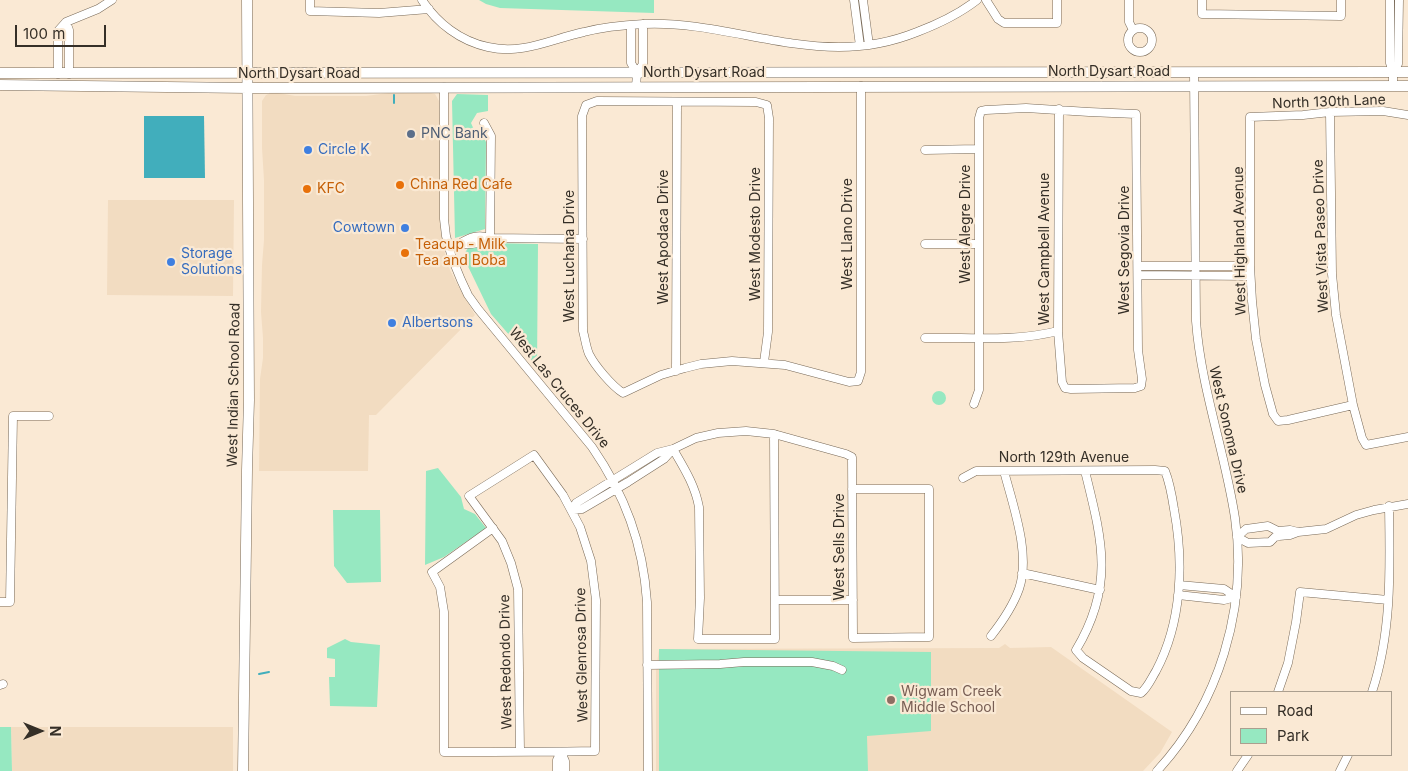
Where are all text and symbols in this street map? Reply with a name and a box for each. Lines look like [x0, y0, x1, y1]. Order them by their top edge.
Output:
scale bar [18, 15, 109, 47]
text: 100 m [23, 24, 65, 43]
street label: North Dysart Road [1048, 64, 1170, 80]
street label: North Dysart Road [643, 65, 765, 81]
street label: North Dysart Road [238, 66, 360, 82]
street label: North 130th Lane [1272, 92, 1386, 112]
place label: PNC Bank [421, 126, 488, 142]
marker: PNC Bank [405, 128, 417, 140]
place label: Circle K [318, 142, 370, 158]
marker: Circle K [302, 144, 314, 156]
street label: West Vista Paseo Drive [1310, 159, 1332, 313]
street label: West Alegre Drive [958, 165, 974, 283]
street label: West Highland Avenue [1230, 166, 1250, 316]
street label: West Modesto Drive [748, 167, 764, 301]
street label: West Apodaca Drive [656, 170, 672, 304]
street label: West Campbell Avenue [1037, 173, 1053, 325]
place label: China Red Cafe [410, 177, 512, 193]
street label: West Llano Drive [840, 178, 856, 290]
marker: China Red Cafe [394, 179, 406, 191]
place label: KFC [317, 181, 345, 197]
marker: KFC [301, 183, 313, 195]
street label: West Segovia Drive [1117, 186, 1133, 314]
street label: West Luchana Drive [562, 190, 578, 322]
place label: Cowtown [333, 220, 395, 236]
marker: Cowtown [399, 222, 411, 234]
place label: Teacup - Milk Tea and Boba [415, 237, 506, 270]
place label: Storage Solutions [181, 246, 242, 278]
marker: Teacup - Milk Tea and Boba [399, 247, 411, 259]
marker: Storage Solutions [165, 256, 177, 268]
street label: West Indian School Road [224, 303, 244, 467]
place label: Albertsons [402, 315, 473, 331]
marker: Albertsons [386, 317, 398, 329]
street label: West Las Cruces Drive [505, 324, 613, 452]
street label: West Sonoma Drive [1205, 365, 1251, 495]
street label: North 129th Avenue [999, 450, 1129, 466]
street label: West Sells Drive [832, 493, 848, 601]
street label: West Glenrosa Drive [572, 587, 592, 723]
street label: West Redondo Drive [496, 594, 516, 730]
place label: Wigwam Creek Middle School [901, 684, 1002, 716]
legend [1230, 691, 1393, 756]
marker: Wigwam Creek Middle School [885, 694, 897, 706]
text: Road [1277, 701, 1313, 720]
north arrow [15, 706, 65, 756]
text: N [47, 726, 64, 736]
text: Park [1277, 726, 1309, 745]

